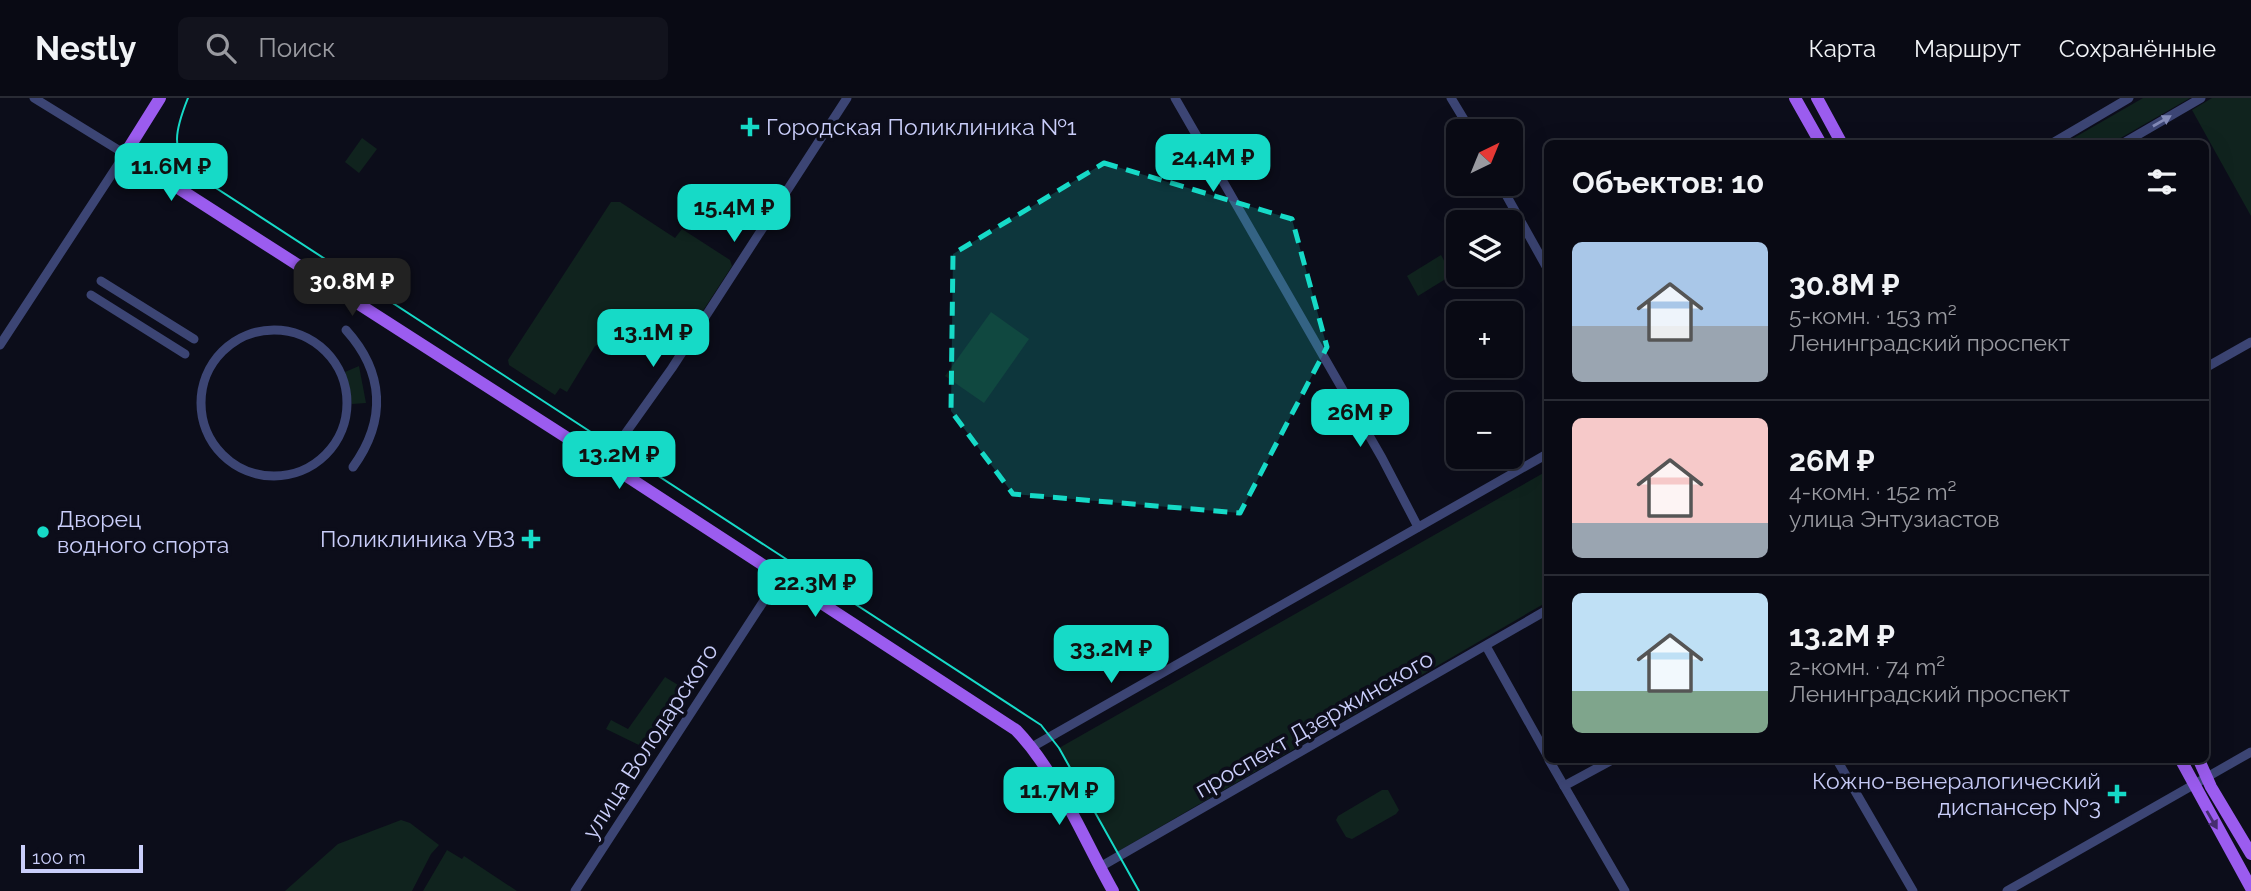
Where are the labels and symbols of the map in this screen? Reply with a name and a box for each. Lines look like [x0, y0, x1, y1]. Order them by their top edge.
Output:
place label: Городская Поликлиника №1 [766, 113, 1077, 140]
one-way arrow [2152, 115, 2171, 127]
marker: Городская Поликлиника №1 [740, 117, 760, 137]
north arrow [1446, 119, 1522, 196]
pin: 24.4M ₽ [1148, 134, 1278, 194]
pin: 11.6M ₽ [106, 144, 236, 203]
pin: 15.4M ₽ [669, 184, 799, 244]
pin: 30.8M ₽ [287, 258, 417, 318]
pin: 13.1M ₽ [588, 310, 718, 369]
pin: 26M ₽ [1311, 390, 1409, 449]
pin: 13.2M ₽ [554, 432, 684, 491]
place label: Дворец водного спорта [57, 505, 229, 558]
marker: Дворец водного спорта [35, 524, 51, 540]
place label: Поликлиника УВЗ [320, 525, 515, 552]
marker: Поликлиника УВЗ [521, 529, 541, 549]
pin: 22.3M ₽ [750, 560, 880, 619]
pin: 33.2M ₽ [1046, 626, 1176, 685]
street label: улица Володарского [576, 638, 723, 843]
street label: проспект Дзержинского [1190, 644, 1438, 803]
place label: Кожно-венералогический диспансер №3 [1812, 767, 2101, 820]
pin: 11.7M ₽ [994, 768, 1124, 827]
marker: Кожно-венералогический диспансер №3 [2107, 784, 2127, 804]
one-way arrow [2206, 810, 2218, 829]
scale bar [21, 842, 144, 874]

